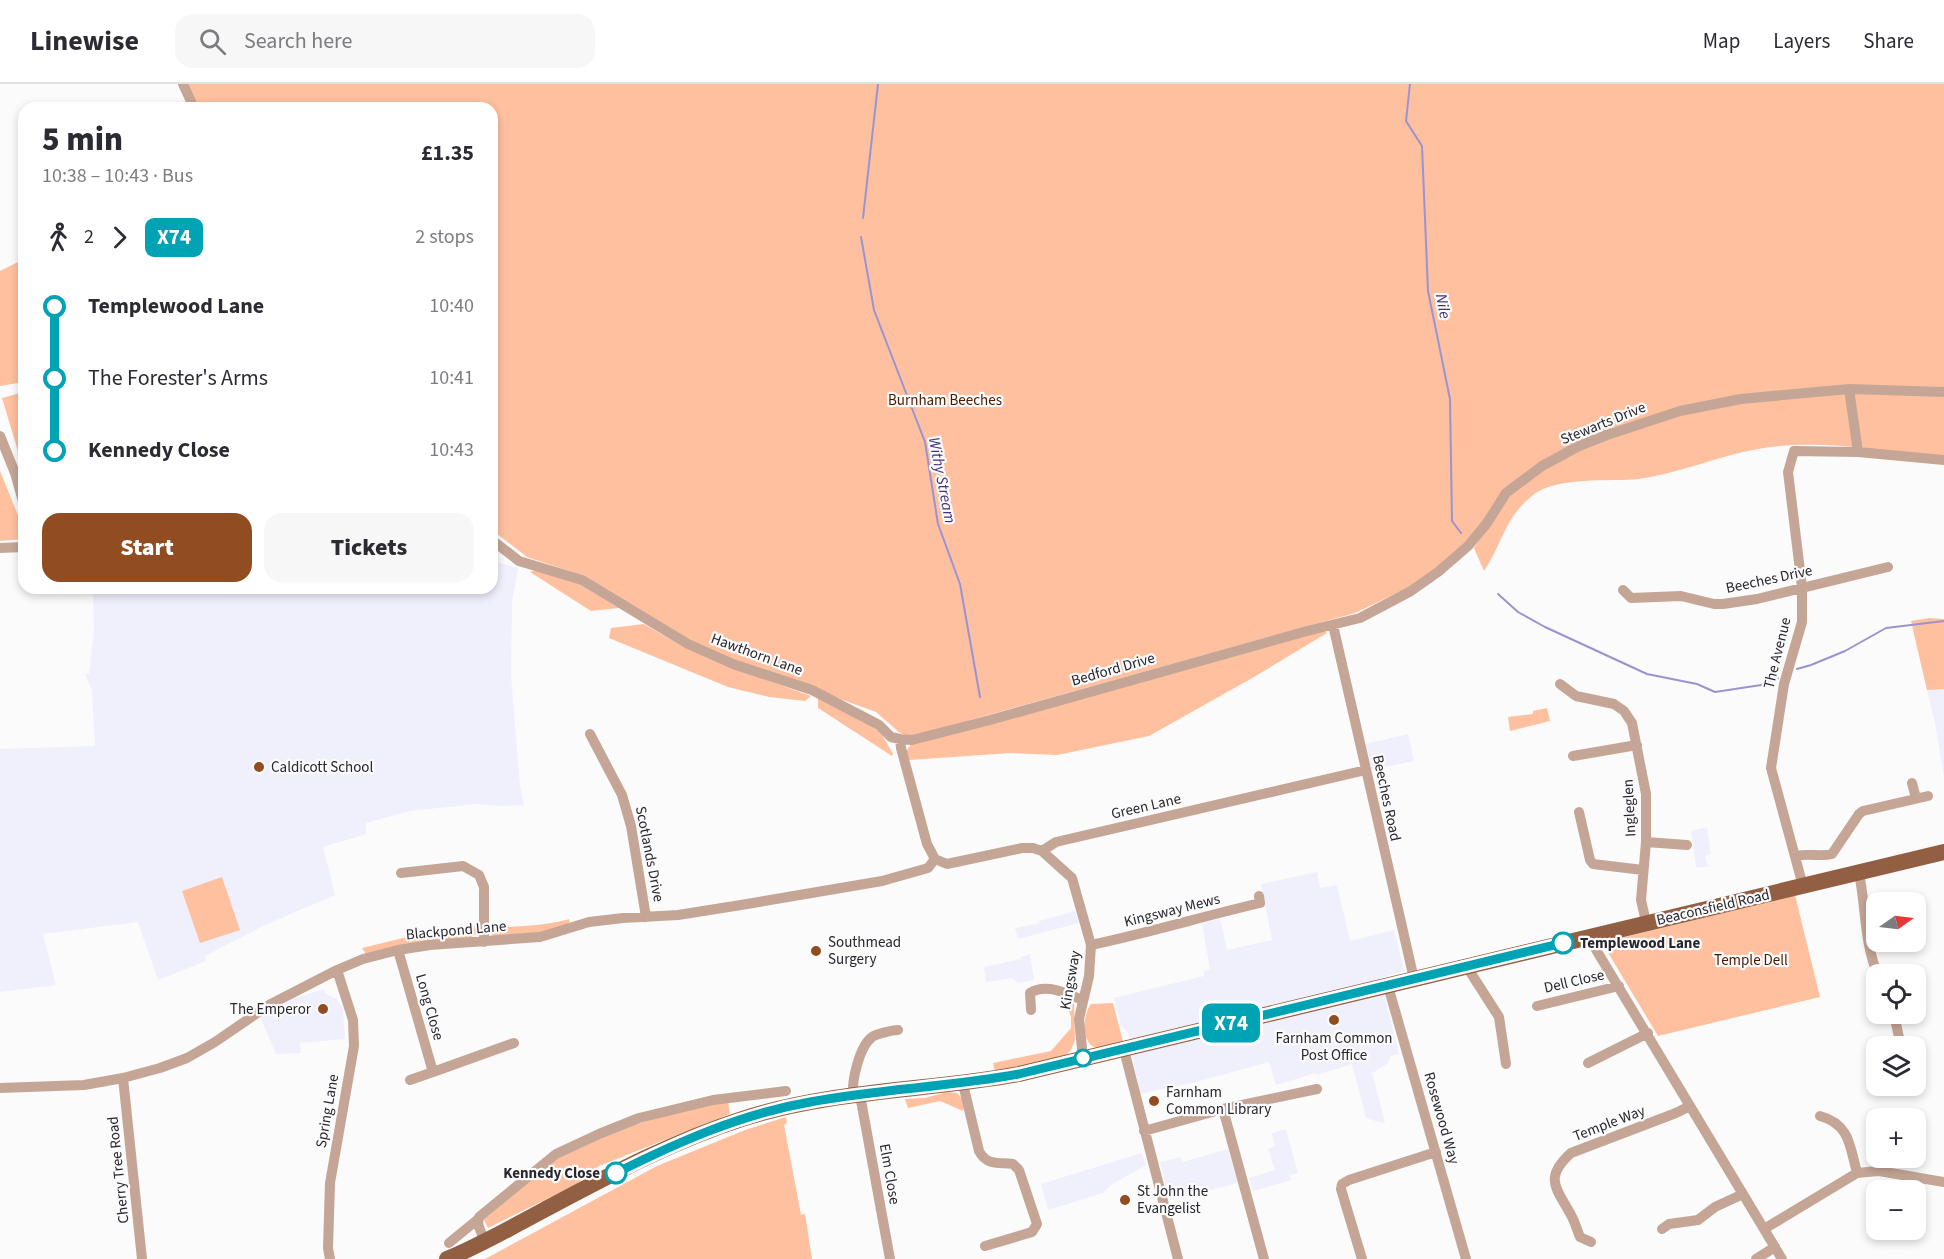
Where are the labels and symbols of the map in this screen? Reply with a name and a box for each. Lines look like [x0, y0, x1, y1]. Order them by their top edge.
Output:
water label: Nile [1430, 292, 1456, 321]
park label: Burnham Beeches [888, 390, 1002, 411]
street label: Stewarts Drive [1557, 397, 1649, 450]
water label: Withy Stream [923, 435, 961, 525]
street label: Beeches Drive [1724, 560, 1814, 599]
street label: The Avenue [1758, 615, 1796, 691]
street label: Hawthorn Lane [708, 628, 806, 681]
street label: Bedford Drive [1069, 648, 1157, 691]
street label: Beeches Road [1367, 753, 1406, 843]
place label: Caldicott School [271, 757, 373, 778]
marker: Caldicott School [252, 760, 266, 774]
street label: Ingleglen [1617, 779, 1641, 837]
street label: Green Lane [1109, 788, 1183, 825]
street label: Scotlands Drive [630, 804, 669, 904]
street label: Beaconsfield Road [1654, 884, 1772, 931]
street label: Kingsway Mews [1122, 888, 1222, 933]
north arrow [1866, 892, 1926, 952]
street label: Blackpond Lane [405, 916, 507, 945]
place label: Southmead Surgery [828, 932, 901, 970]
marker: Templewood Lane [1552, 932, 1574, 954]
place label: Templewood Lane [1580, 933, 1700, 954]
marker: Southmead Surgery [809, 944, 823, 958]
street label: Kingsway [1055, 949, 1086, 1011]
park label: Temple Dell [1714, 950, 1788, 971]
street label: Dell Close [1542, 964, 1606, 999]
street label: Long Close [410, 971, 449, 1043]
place label: The Emperor [230, 999, 312, 1020]
marker: The Emperor [316, 1002, 330, 1016]
line badge: X74 [1196, 1004, 1266, 1042]
marker: Farnham Common Post Office [1327, 1013, 1341, 1027]
place label: Farnham Common Post Office [1276, 1028, 1392, 1066]
unlabelled marker [1074, 1049, 1092, 1067]
street label: Rosewood Way [1418, 1070, 1465, 1167]
street label: Spring Lane [311, 1073, 344, 1150]
place label: Farnham Common Library [1166, 1082, 1271, 1120]
marker: Farnham Common Library [1147, 1094, 1161, 1108]
street label: Temple Way [1570, 1100, 1648, 1147]
street label: Cherry Tree Road [102, 1115, 135, 1224]
street label: Elm Close [874, 1142, 905, 1206]
marker: Kennedy Close [605, 1162, 627, 1184]
place label: Kennedy Close [503, 1163, 600, 1184]
place label: St John the Evangelist [1137, 1181, 1208, 1219]
marker: St John the Evangelist [1118, 1193, 1132, 1207]

